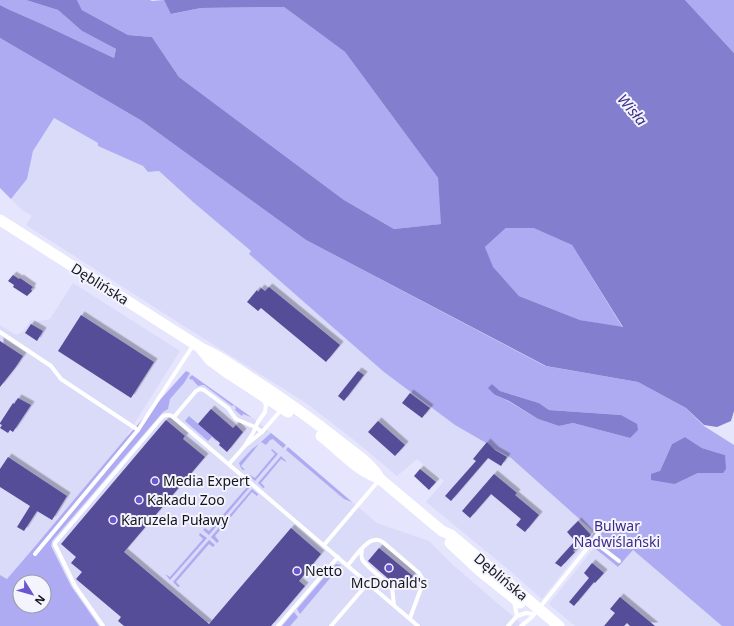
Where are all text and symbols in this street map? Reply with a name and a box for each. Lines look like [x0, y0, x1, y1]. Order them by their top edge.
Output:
water label: Wisła [614, 89, 652, 130]
street label: Dęblińska [68, 258, 133, 309]
place label: Media Expert [163, 471, 250, 490]
marker: Media Expert [150, 476, 160, 486]
place label: Kakadu Zoo [147, 490, 225, 509]
marker: Kakadu Zoo [134, 495, 144, 505]
place label: Karuzela Puławy [121, 510, 229, 529]
marker: Karuzela Puławy [108, 515, 118, 525]
park label: Bulwar Nadwiślański [574, 516, 660, 551]
street label: Dęblińska [470, 549, 532, 605]
place label: Netto [305, 561, 342, 580]
marker: McDonald's [384, 563, 394, 573]
marker: Netto [292, 566, 302, 576]
place label: McDonald's [351, 573, 427, 592]
north arrow [12, 574, 52, 614]
text: N [32, 592, 49, 608]

